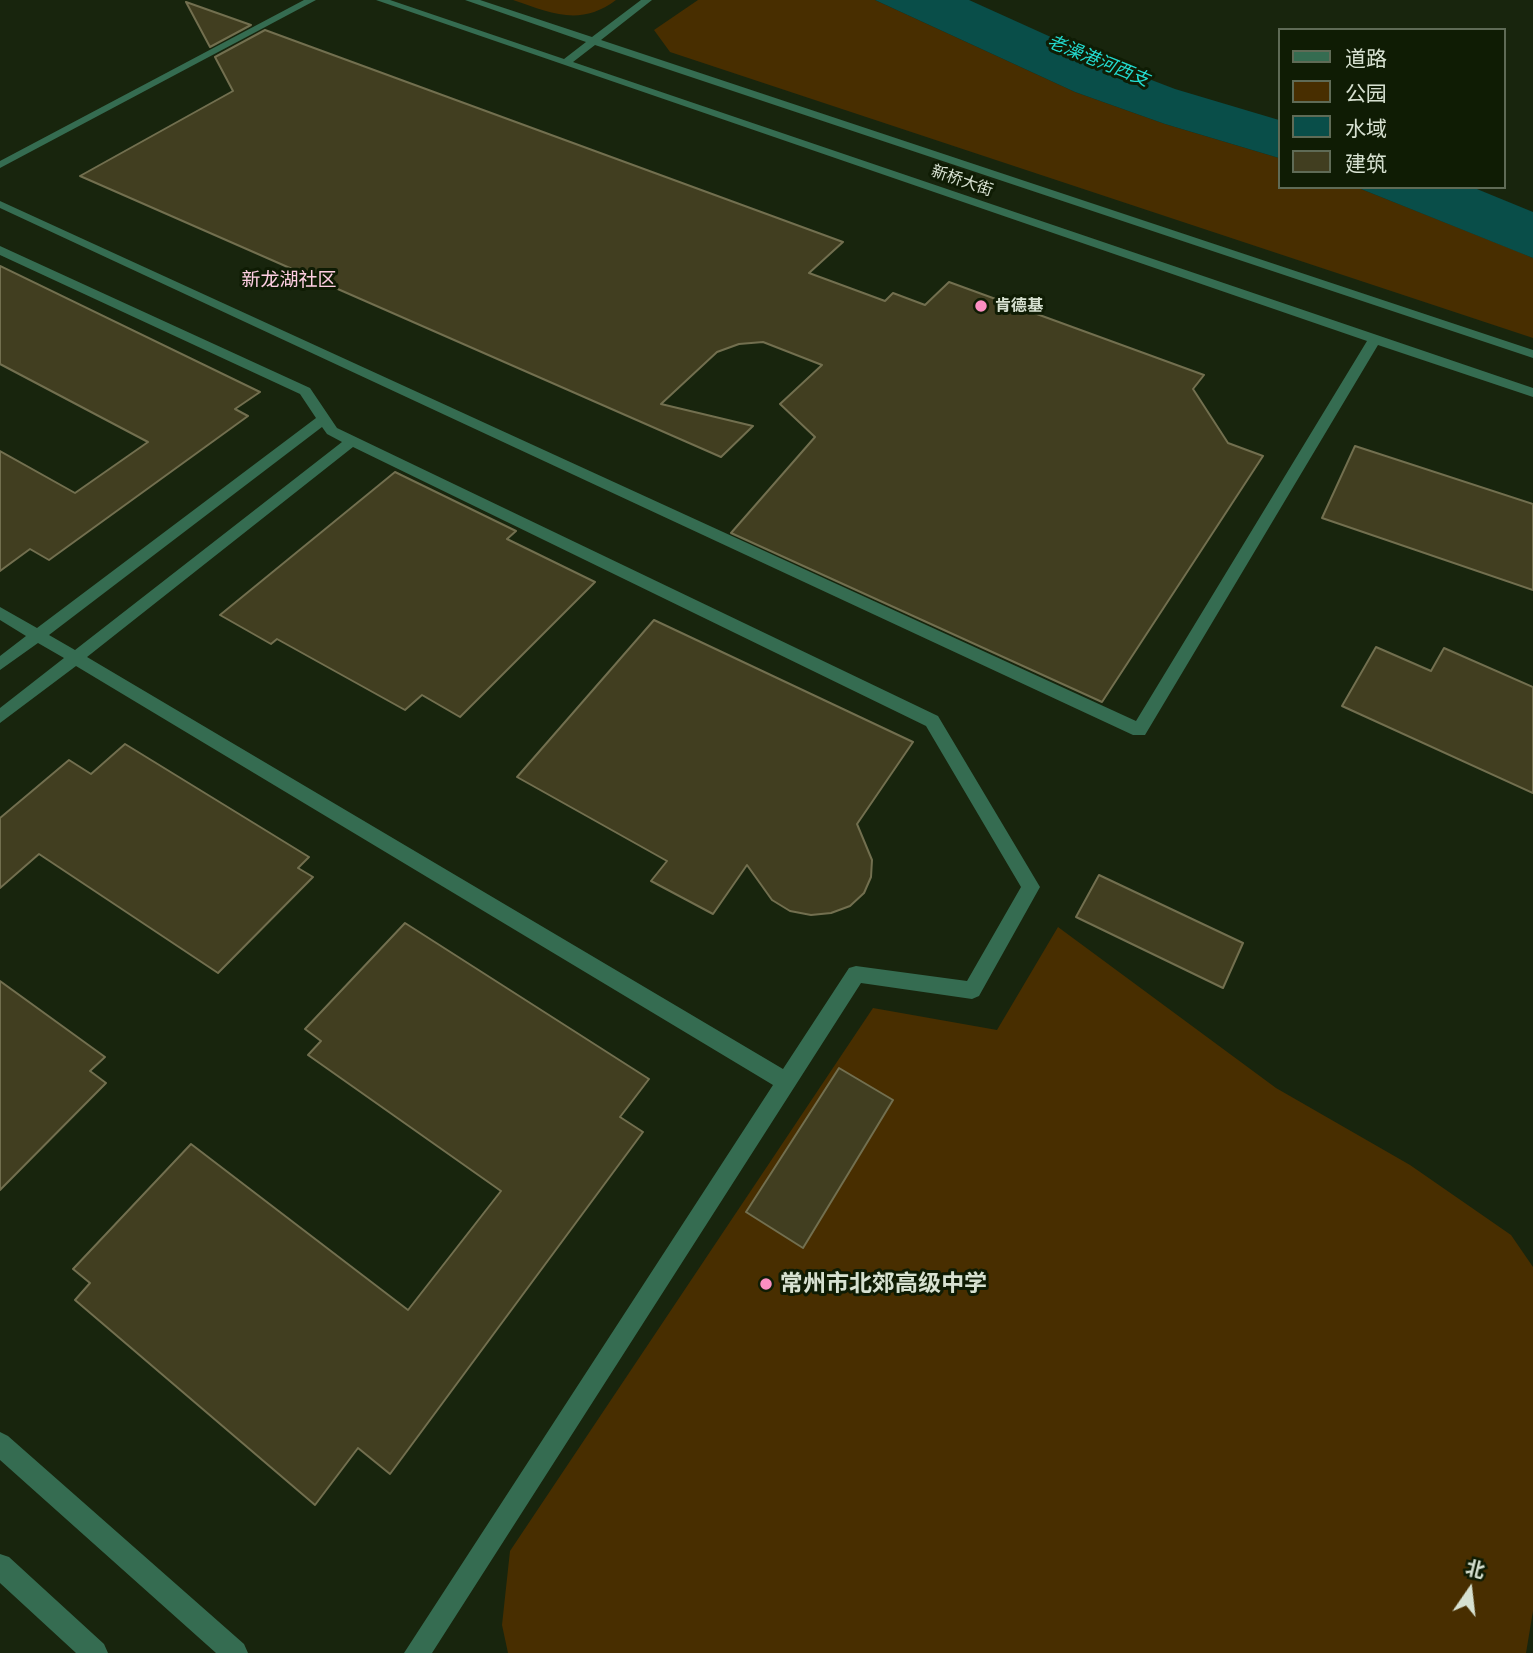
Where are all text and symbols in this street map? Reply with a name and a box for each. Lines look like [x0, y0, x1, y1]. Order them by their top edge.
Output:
legend [1278, 28, 1505, 189]
water label: 老澡港河西支 [1044, 31, 1152, 91]
text: 道路 [1345, 46, 1387, 71]
text: 公园 [1345, 81, 1387, 106]
text: 水域 [1345, 116, 1387, 141]
text: 建筑 [1345, 151, 1387, 176]
street label: 新桥大街 [929, 162, 995, 200]
district label: 新龙湖社区 [242, 269, 336, 291]
place label: 肯德基 [995, 296, 1043, 316]
marker: 肯德基 [973, 298, 989, 314]
place label: 常州市北郊高级中学 [780, 1270, 987, 1298]
marker: 常州市北郊高级中学 [758, 1276, 774, 1292]
north arrow [1435, 1555, 1505, 1625]
text: 北 [1463, 1556, 1487, 1583]

